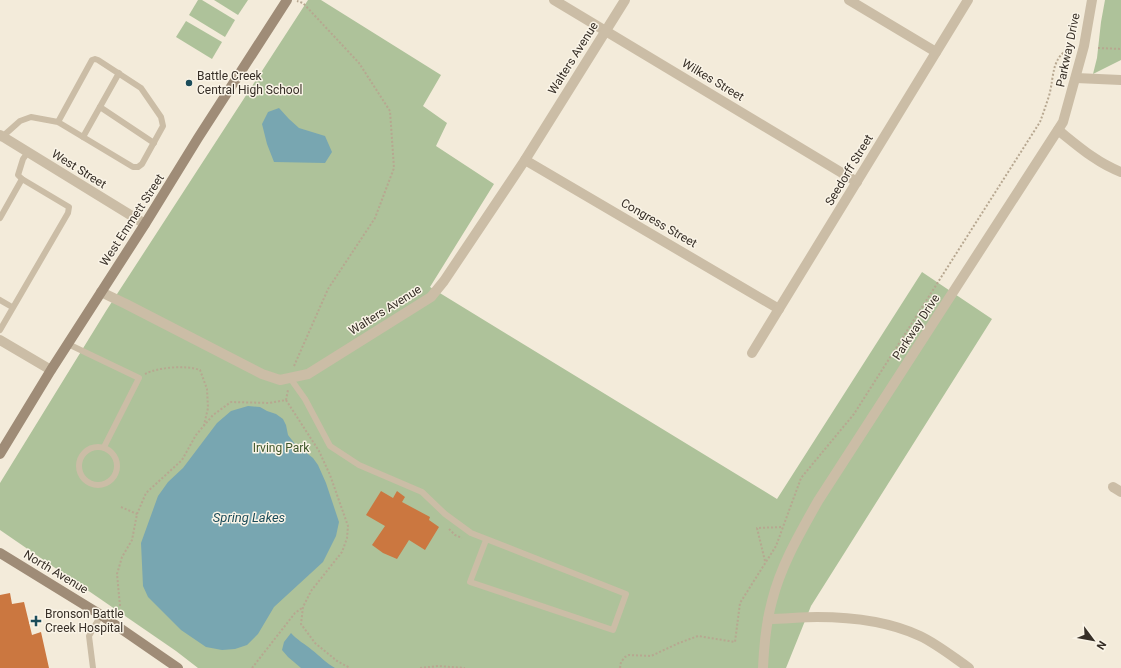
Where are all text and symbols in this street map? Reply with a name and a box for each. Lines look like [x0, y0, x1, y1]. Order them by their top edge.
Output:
street label: Parkway Drive [1053, 12, 1083, 88]
street label: Walters Avenue [545, 19, 601, 97]
street label: Wilkes Street [680, 56, 747, 104]
place label: Battle Creek Central High School [197, 69, 302, 97]
marker: Battle Creek Central High School [184, 78, 194, 88]
street label: Seedorff Street [822, 132, 876, 208]
street label: West Street [49, 147, 109, 191]
street label: West Emmett Street [97, 171, 167, 269]
street label: Congress Street [619, 196, 700, 250]
street label: Walters Avenue [346, 282, 424, 338]
street label: Parkway Drive [890, 292, 942, 362]
park label: Irving Park [253, 441, 310, 455]
water label: Spring Lakes [213, 510, 286, 525]
street label: North Avenue [21, 547, 91, 597]
place label: Bronson Battle Creek Hospital [45, 607, 124, 635]
marker: Bronson Battle Creek Hospital [30, 615, 42, 627]
north arrow [1073, 620, 1113, 660]
text: N [1093, 638, 1109, 652]

